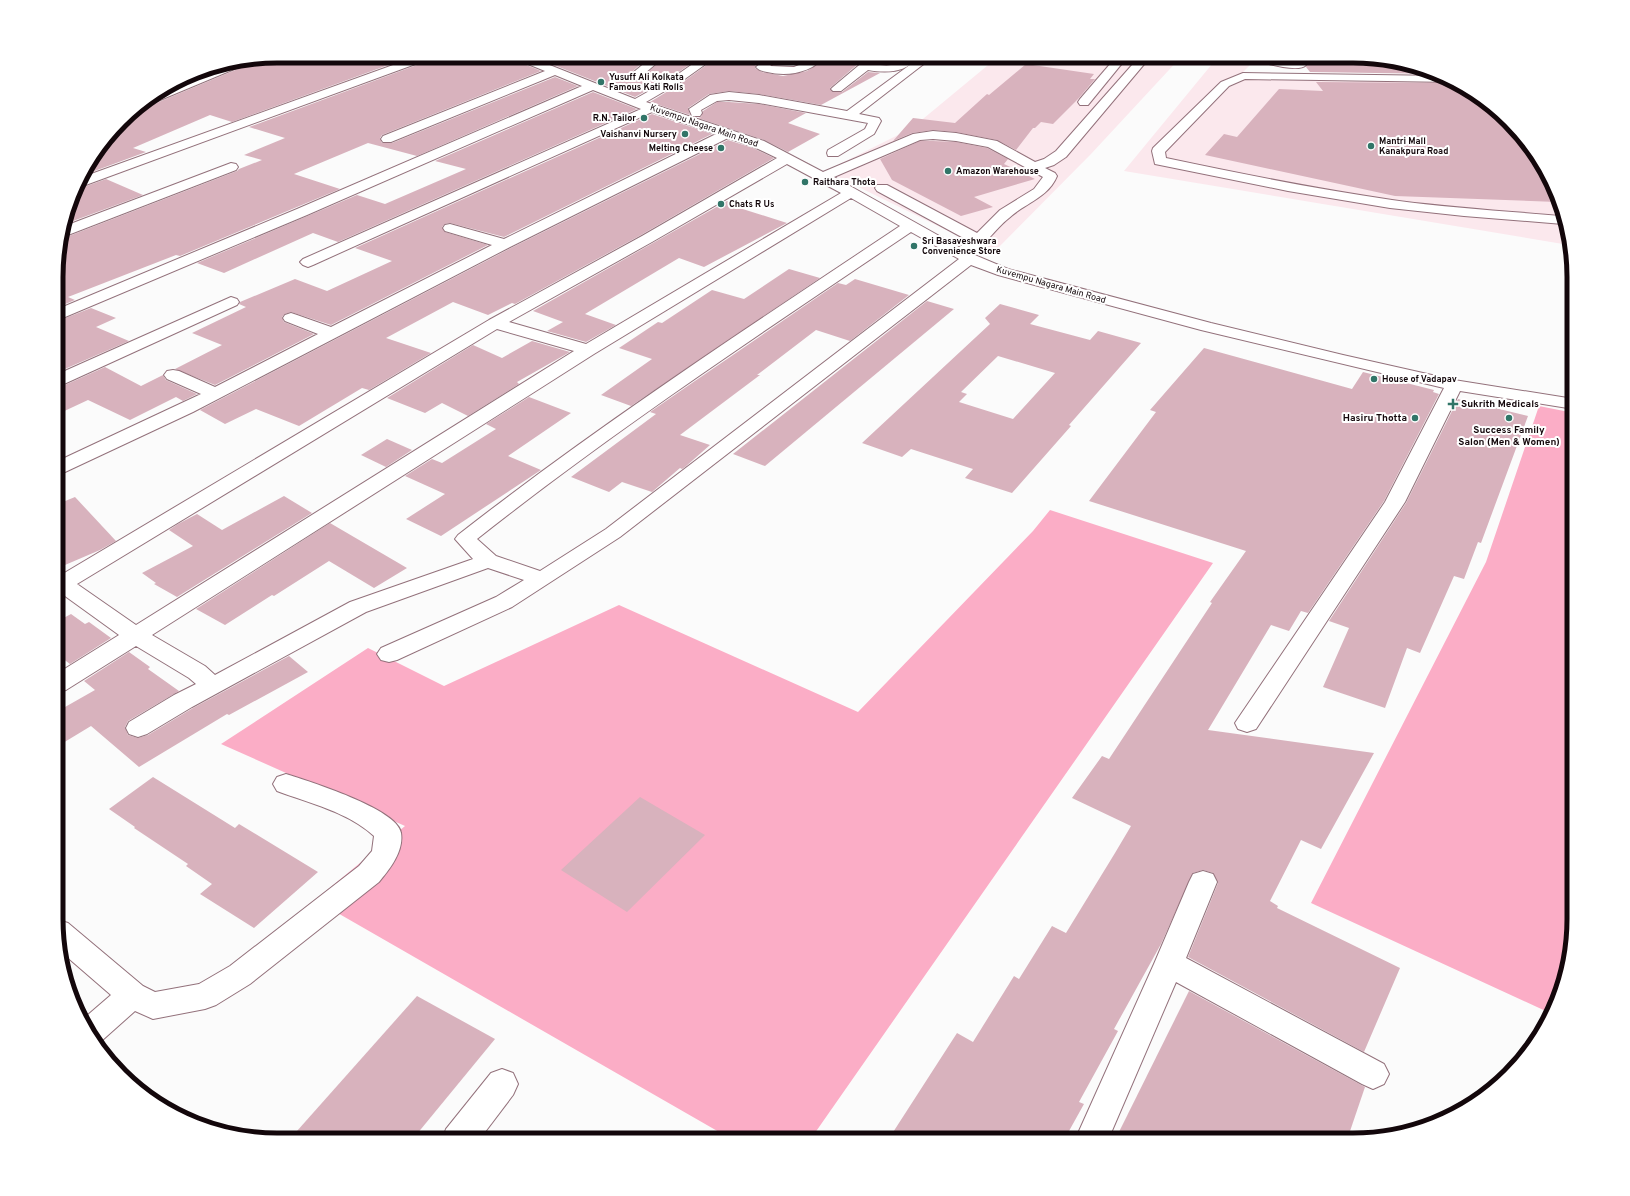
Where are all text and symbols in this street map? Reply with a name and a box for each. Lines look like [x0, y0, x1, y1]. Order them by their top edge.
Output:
place label: Yusuff Ali Kolkata Famous Kati Rolls [609, 72, 684, 93]
marker: Yusuff Ali Kolkata Famous Kati Rolls [596, 77, 606, 87]
street label: Kuvempu Nagara Main Road [648, 102, 760, 150]
place label: R.N. Tailor [593, 113, 636, 124]
marker: R.N. Tailor [639, 113, 649, 123]
place label: Vaishanvi Nursery [600, 129, 677, 140]
marker: Vaishanvi Nursery [680, 129, 690, 139]
place label: Mantri Mall Kanakpura Road [1379, 136, 1448, 157]
marker: Mantri Mall Kanakpura Road [1366, 141, 1376, 151]
place label: Melting Cheese [649, 143, 713, 154]
marker: Melting Cheese [716, 143, 726, 153]
marker: Amazon Warehouse [943, 166, 953, 176]
place label: Amazon Warehouse [956, 166, 1039, 177]
marker: Raithara Thota [800, 177, 810, 187]
place label: Raithara Thota [813, 177, 876, 188]
marker: Chats R Us [716, 199, 726, 209]
place label: Chats R Us [729, 199, 774, 210]
place label: Sri Basaveshwara Convenience Store [922, 236, 1001, 257]
marker: Sri Basaveshwara Convenience Store [909, 241, 919, 251]
street label: Kuvempu Nagara Main Road [995, 264, 1107, 306]
marker: House of Vadapav [1369, 374, 1379, 384]
place label: House of Vadapav [1382, 374, 1457, 385]
place label: Sukrith Medicals [1461, 398, 1539, 411]
marker: Sukrith Medicals [1448, 399, 1458, 409]
place label: Hasiru Thotta [1343, 412, 1407, 425]
marker: Hasiru Thotta [1410, 413, 1420, 423]
marker: Success Family Salon (Men & Women) [1504, 413, 1514, 423]
place label: Success Family Salon (Men & Women) [1458, 424, 1560, 449]

